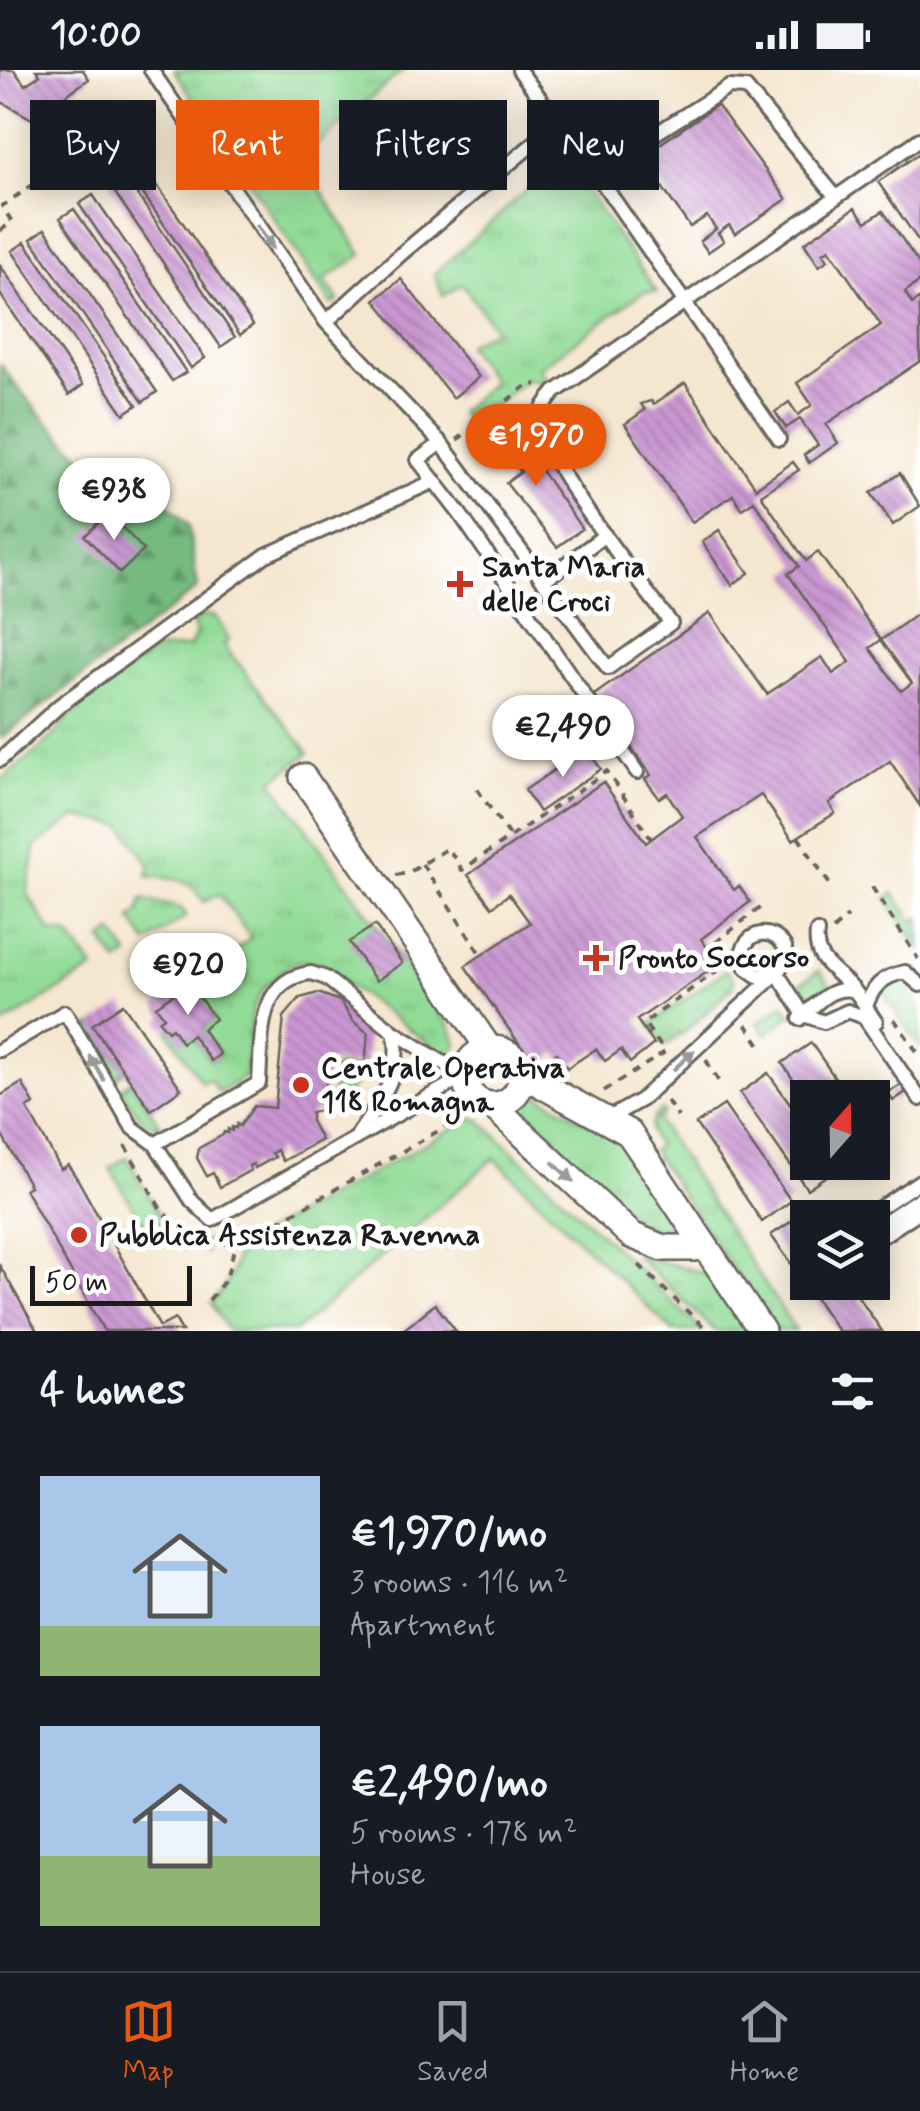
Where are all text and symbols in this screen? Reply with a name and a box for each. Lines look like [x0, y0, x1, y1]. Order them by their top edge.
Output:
text: 10:00 [50, 11, 142, 60]
chip: Buy [30, 100, 156, 190]
chip: Rent [176, 100, 319, 190]
chip: Filters [339, 100, 507, 190]
chip: New [527, 100, 659, 190]
one-way arrow [255, 224, 274, 251]
pin: €1,970 [455, 404, 617, 489]
text: €1,970 [487, 415, 585, 457]
pin: €938 [55, 458, 173, 543]
text: €938 [80, 469, 148, 511]
place label: Santa Maria delle Croci [482, 548, 645, 621]
marker: Santa Maria delle Croci [447, 571, 473, 597]
pin: €2,490 [482, 695, 644, 780]
text: €2,490 [514, 706, 612, 748]
pin: €920 [129, 933, 247, 1018]
place label: Pronto Soccorso [618, 939, 809, 978]
text: €920 [152, 944, 224, 986]
marker: Pronto Soccorso [583, 945, 609, 971]
place label: Centrale Operativa 118 Romagna [321, 1049, 565, 1125]
one-way arrow [672, 1049, 696, 1072]
one-way arrow [89, 1054, 106, 1082]
marker: Centrale Operativa 118 Romagna [290, 1074, 312, 1096]
north arrow [790, 1080, 890, 1180]
map controls [790, 1080, 890, 1300]
one-way arrow [550, 1160, 574, 1183]
button: layers [790, 1200, 890, 1300]
place label: Pubblica Assistenza Ravenna [99, 1216, 480, 1255]
marker: Pubblica Assistenza Ravenna [68, 1224, 90, 1246]
scale bar [30, 1261, 192, 1306]
text: 50 m [45, 1265, 108, 1302]
text: 4 homes [40, 1364, 186, 1419]
icon: filters [825, 1364, 880, 1419]
text: €1,970/mo [350, 1507, 547, 1562]
icon: home [120, 1516, 240, 1636]
text: 3 rooms · 116 m² [350, 1562, 568, 1604]
text: Apartment [350, 1604, 495, 1646]
text: €2,490/mo [350, 1757, 548, 1812]
icon: home [120, 1766, 240, 1886]
text: 5 rooms · 178 m² [350, 1812, 577, 1854]
text: House [350, 1854, 426, 1896]
tab: Map [121, 1994, 176, 2091]
tab: Saved [417, 1994, 488, 2091]
tab: Home [730, 1994, 799, 2091]

